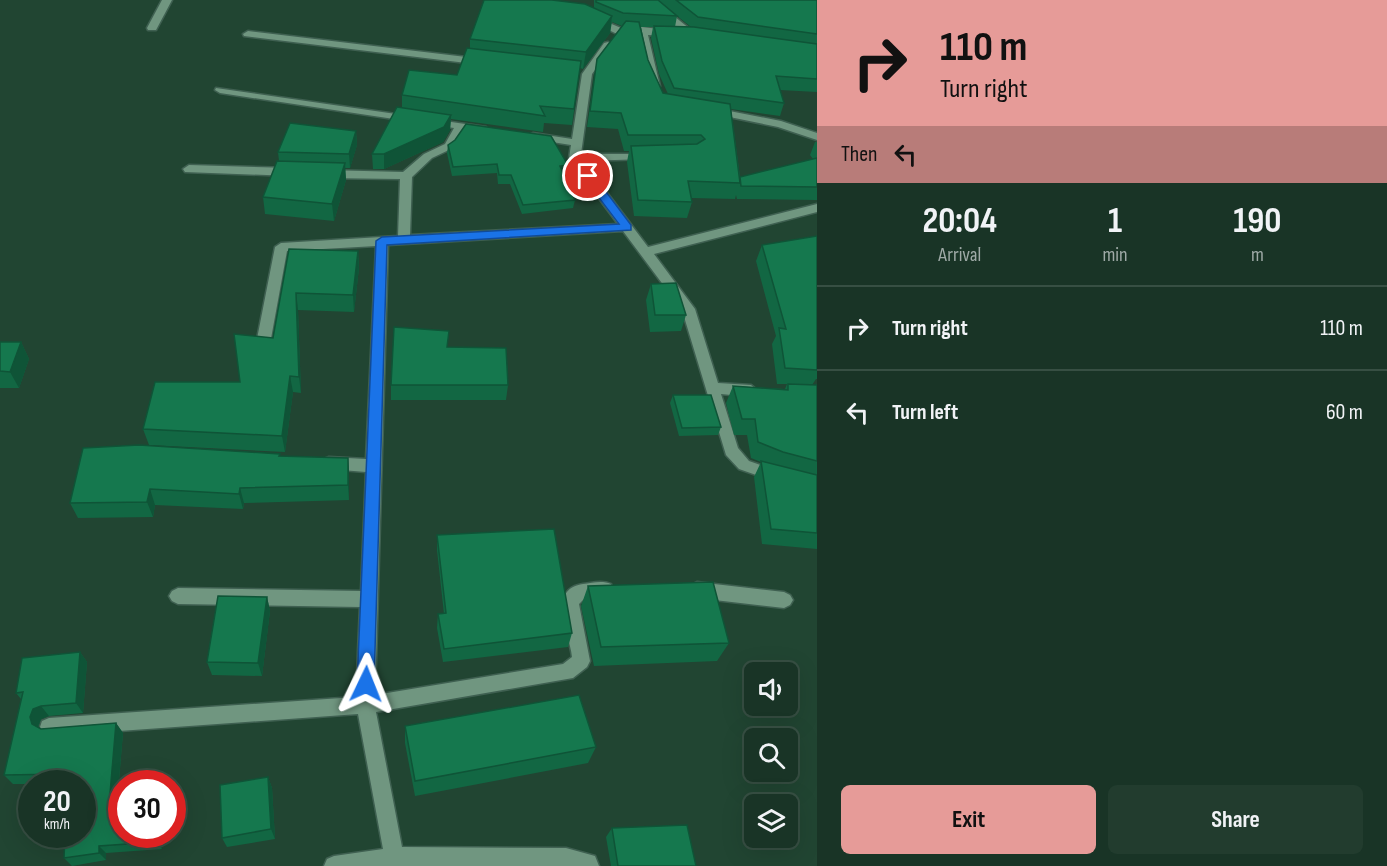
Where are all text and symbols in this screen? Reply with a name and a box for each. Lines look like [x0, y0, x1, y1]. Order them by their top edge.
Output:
text: 110 m [940, 22, 1027, 73]
icon: right [841, 24, 919, 102]
text: Turn right [940, 73, 1027, 105]
icon: left [889, 138, 922, 171]
text: Then [841, 141, 877, 168]
pin [562, 150, 613, 201]
icon: arrive [571, 159, 604, 192]
text: 20:04 [923, 200, 997, 243]
text: 1 [1108, 200, 1122, 243]
text: 190 [1233, 200, 1281, 243]
text: Arrival [938, 243, 981, 267]
text: min [1102, 243, 1128, 267]
text: m [1251, 243, 1264, 267]
icon: right [841, 312, 874, 345]
text: Turn right [892, 315, 968, 342]
text: 110 m [1320, 315, 1363, 342]
icon: left [841, 396, 874, 429]
text: Turn left [892, 399, 958, 426]
text: 60 m [1326, 399, 1363, 426]
position arrow [334, 652, 398, 716]
map controls [744, 662, 798, 848]
button: sound [744, 662, 798, 716]
button: search [744, 728, 798, 782]
speed limit sign: 30 [108, 770, 186, 848]
text: 20 [43, 784, 71, 820]
button: Exit [841, 785, 1096, 854]
button: Share [1108, 785, 1363, 854]
button: layers [744, 794, 798, 848]
text: km/h [44, 815, 70, 834]

